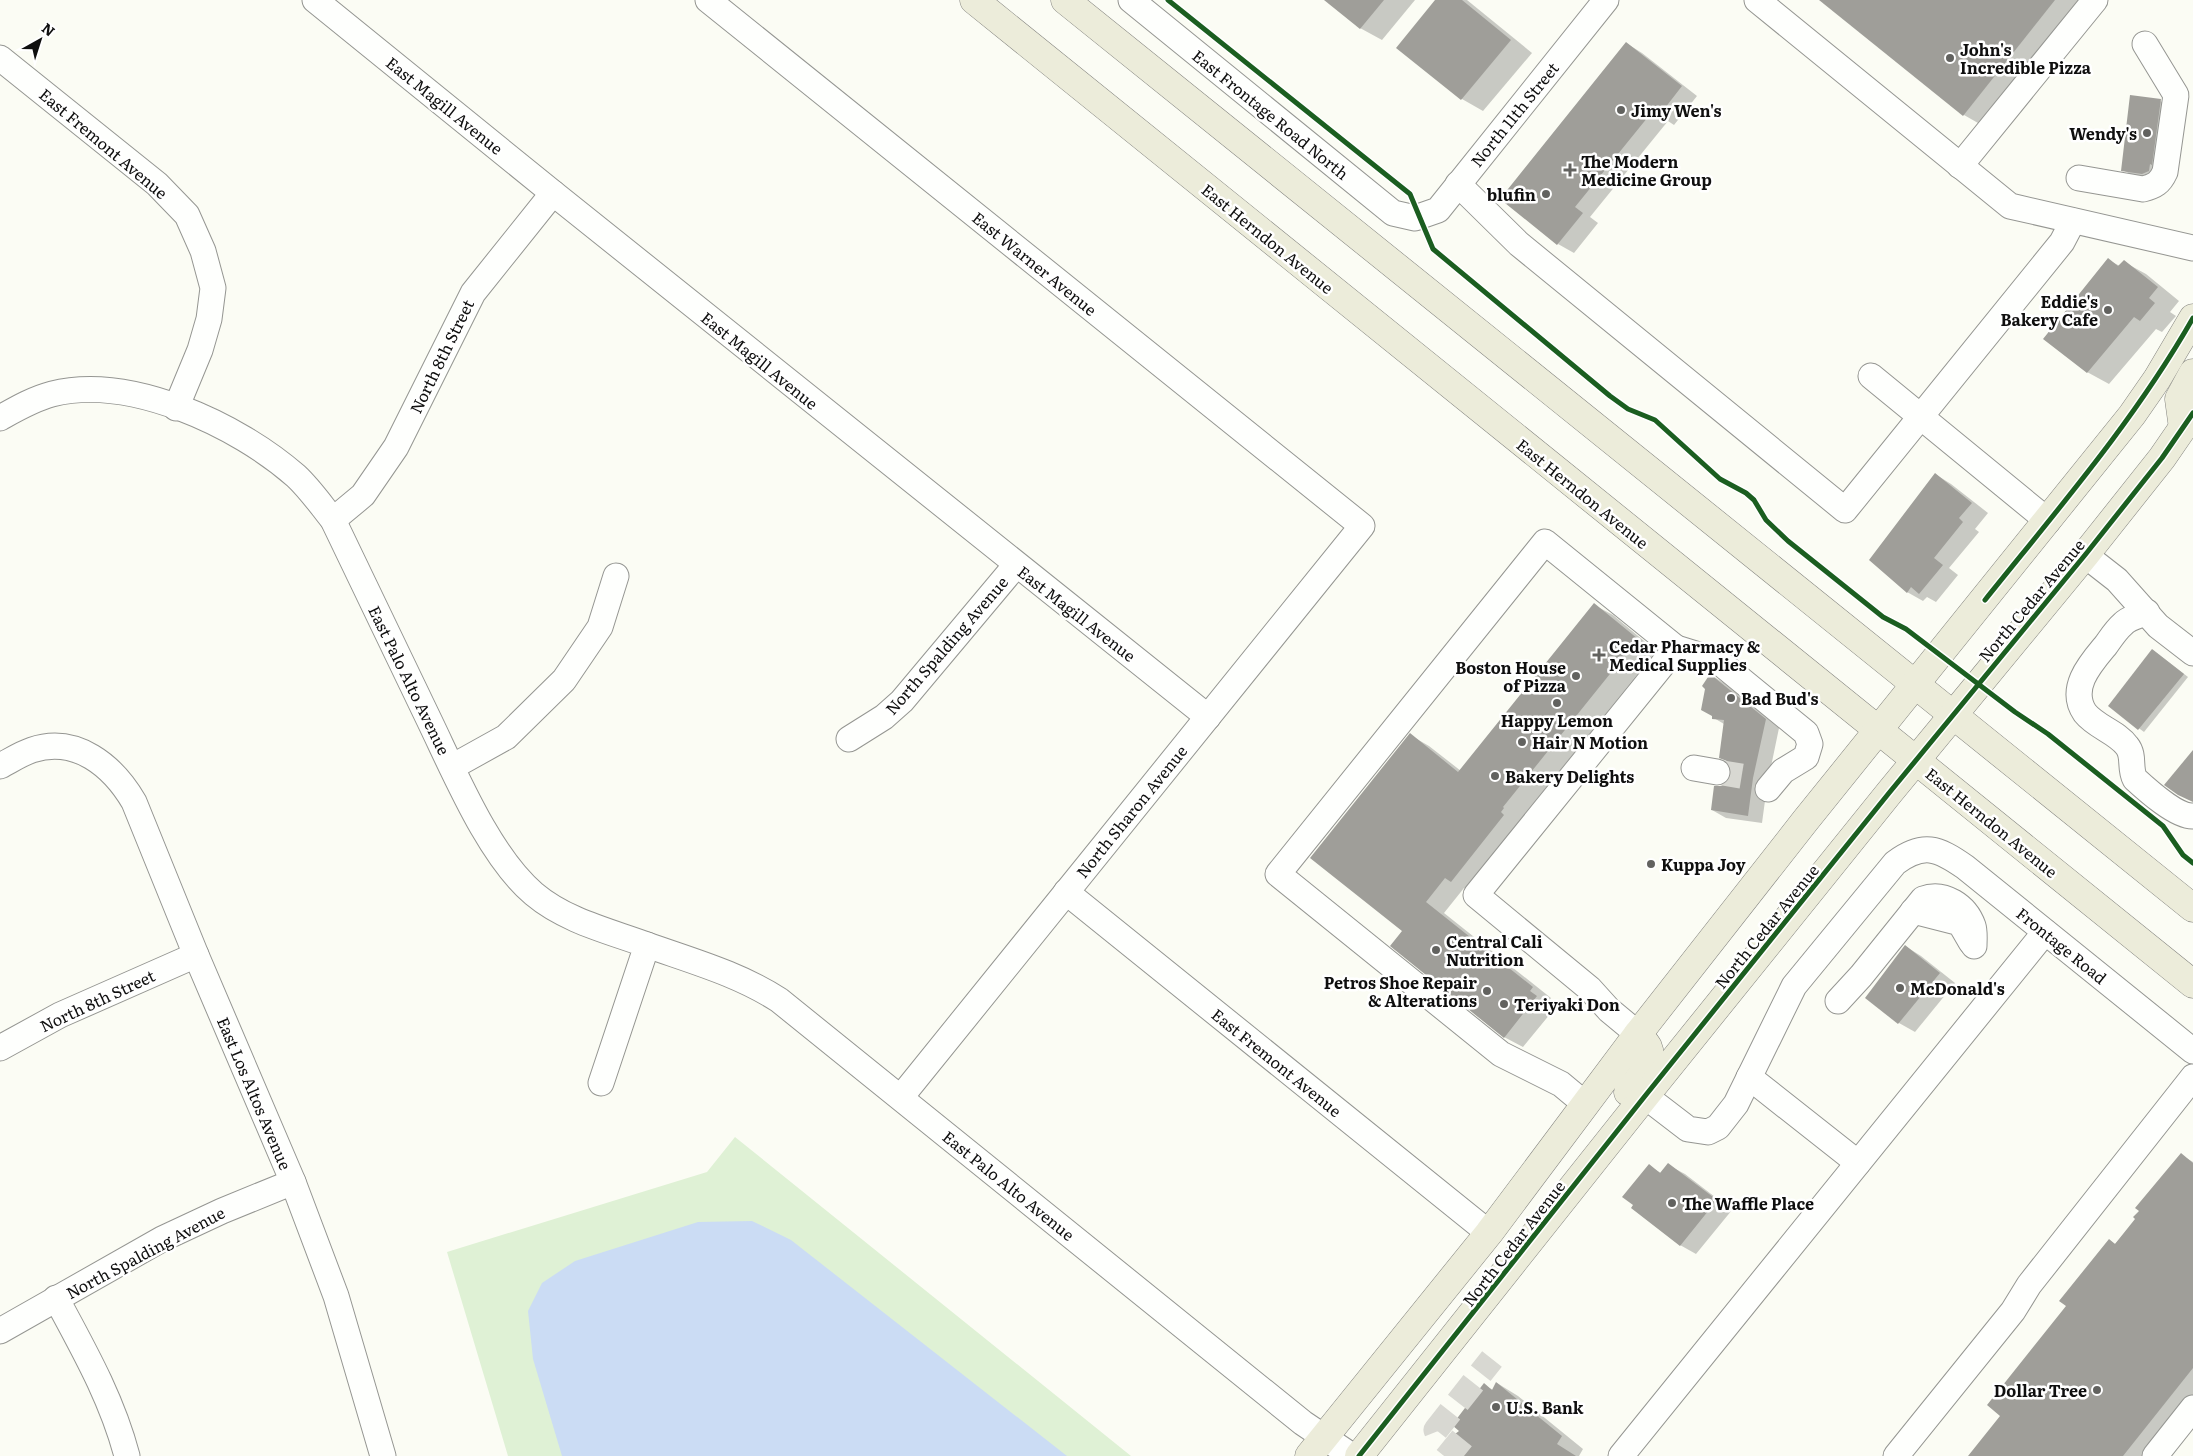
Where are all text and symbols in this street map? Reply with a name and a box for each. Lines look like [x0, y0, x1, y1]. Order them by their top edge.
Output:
north arrow [15, 15, 65, 65]
text: N [38, 18, 60, 41]
place label: John's Incredible Pizza [1960, 37, 2092, 79]
street label: East Frontage Road North [1188, 43, 1355, 185]
street label: East Magill Avenue [381, 50, 509, 160]
marker: John's Incredible Pizza [1944, 52, 1956, 64]
street label: North 11th Street [1464, 56, 1564, 172]
street label: East Fremont Avenue [35, 82, 173, 204]
place label: Jimy Wen's [1631, 98, 1722, 122]
marker: Jimy Wen's [1615, 104, 1627, 116]
place label: Wendy's [2069, 121, 2137, 145]
marker: Wendy's [2141, 127, 2153, 139]
place label: The Modern Medicine Group [1581, 149, 1712, 191]
marker: The Modern Medicine Group [1563, 163, 1577, 177]
street label: East Herndon Avenue [1197, 177, 1339, 299]
place label: blufin [1487, 182, 1536, 206]
marker: blufin [1540, 188, 1552, 200]
street label: East Warner Avenue [968, 205, 1102, 321]
place label: Eddie's Bakery Cafe [2000, 289, 2098, 331]
street label: North 8th Street [403, 294, 479, 417]
marker: Eddie's Bakery Cafe [2102, 304, 2114, 316]
street label: East Magill Avenue [696, 305, 824, 415]
street label: East Herndon Avenue [1512, 432, 1654, 554]
street label: North Cedar Avenue [1972, 533, 2090, 667]
street label: East Magill Avenue [1013, 559, 1141, 667]
street label: North Spalding Avenue [879, 570, 1013, 720]
street label: East Palo Alto Avenue [363, 601, 457, 759]
place label: Cedar Pharmacy & Medical Supplies [1609, 634, 1760, 676]
marker: Cedar Pharmacy & Medical Supplies [1593, 649, 1605, 661]
place label: Boston House of Pizza [1455, 655, 1567, 697]
marker: Boston House of Pizza [1570, 670, 1582, 682]
place label: Bad Bud's [1741, 686, 1819, 710]
marker: Bad Bud's [1725, 692, 1737, 704]
marker: Happy Lemon [1551, 697, 1563, 709]
place label: Happy Lemon [1501, 708, 1613, 732]
place label: Hair N Motion [1532, 730, 1648, 754]
marker: Hair N Motion [1516, 736, 1528, 748]
street label: North Sharon Avenue [1070, 739, 1192, 883]
street label: East Herndon Avenue [1921, 761, 2063, 883]
place label: Bakery Delights [1505, 764, 1634, 788]
marker: Bakery Delights [1489, 770, 1501, 782]
place label: Kuppa Joy [1661, 852, 1746, 876]
marker: Kuppa Joy [1645, 858, 1657, 870]
street label: North Cedar Avenue [1708, 858, 1824, 994]
street label: Frontage Road [2012, 901, 2112, 989]
place label: Central Cali Nutrition [1446, 929, 1543, 971]
marker: Central Cali Nutrition [1430, 944, 1442, 956]
street label: North 8th Street [36, 963, 159, 1037]
place label: Petros Shoe Repair & Alterations [1324, 970, 1477, 1012]
place label: McDonald's [1910, 976, 2005, 1000]
marker: McDonald's [1894, 982, 1906, 994]
marker: Petros Shoe Repair & Alterations [1481, 985, 1493, 997]
place label: Teriyaki Don [1514, 992, 1620, 1016]
marker: Teriyaki Don [1498, 998, 1510, 1010]
street label: East Fremont Avenue [1207, 1002, 1347, 1122]
street label: East Los Altos Avenue [212, 1013, 298, 1173]
street label: East Palo Alto Avenue [938, 1124, 1080, 1246]
street label: North Cedar Avenue [1456, 1175, 1570, 1311]
place label: The Waffle Place [1682, 1191, 1814, 1215]
marker: The Waffle Place [1666, 1197, 1678, 1209]
street label: North Spalding Avenue [61, 1200, 229, 1304]
place label: Dollar Tree [1994, 1378, 2087, 1402]
marker: Dollar Tree [2091, 1384, 2103, 1396]
place label: U.S. Bank [1506, 1395, 1584, 1419]
marker: U.S. Bank [1490, 1401, 1502, 1413]

